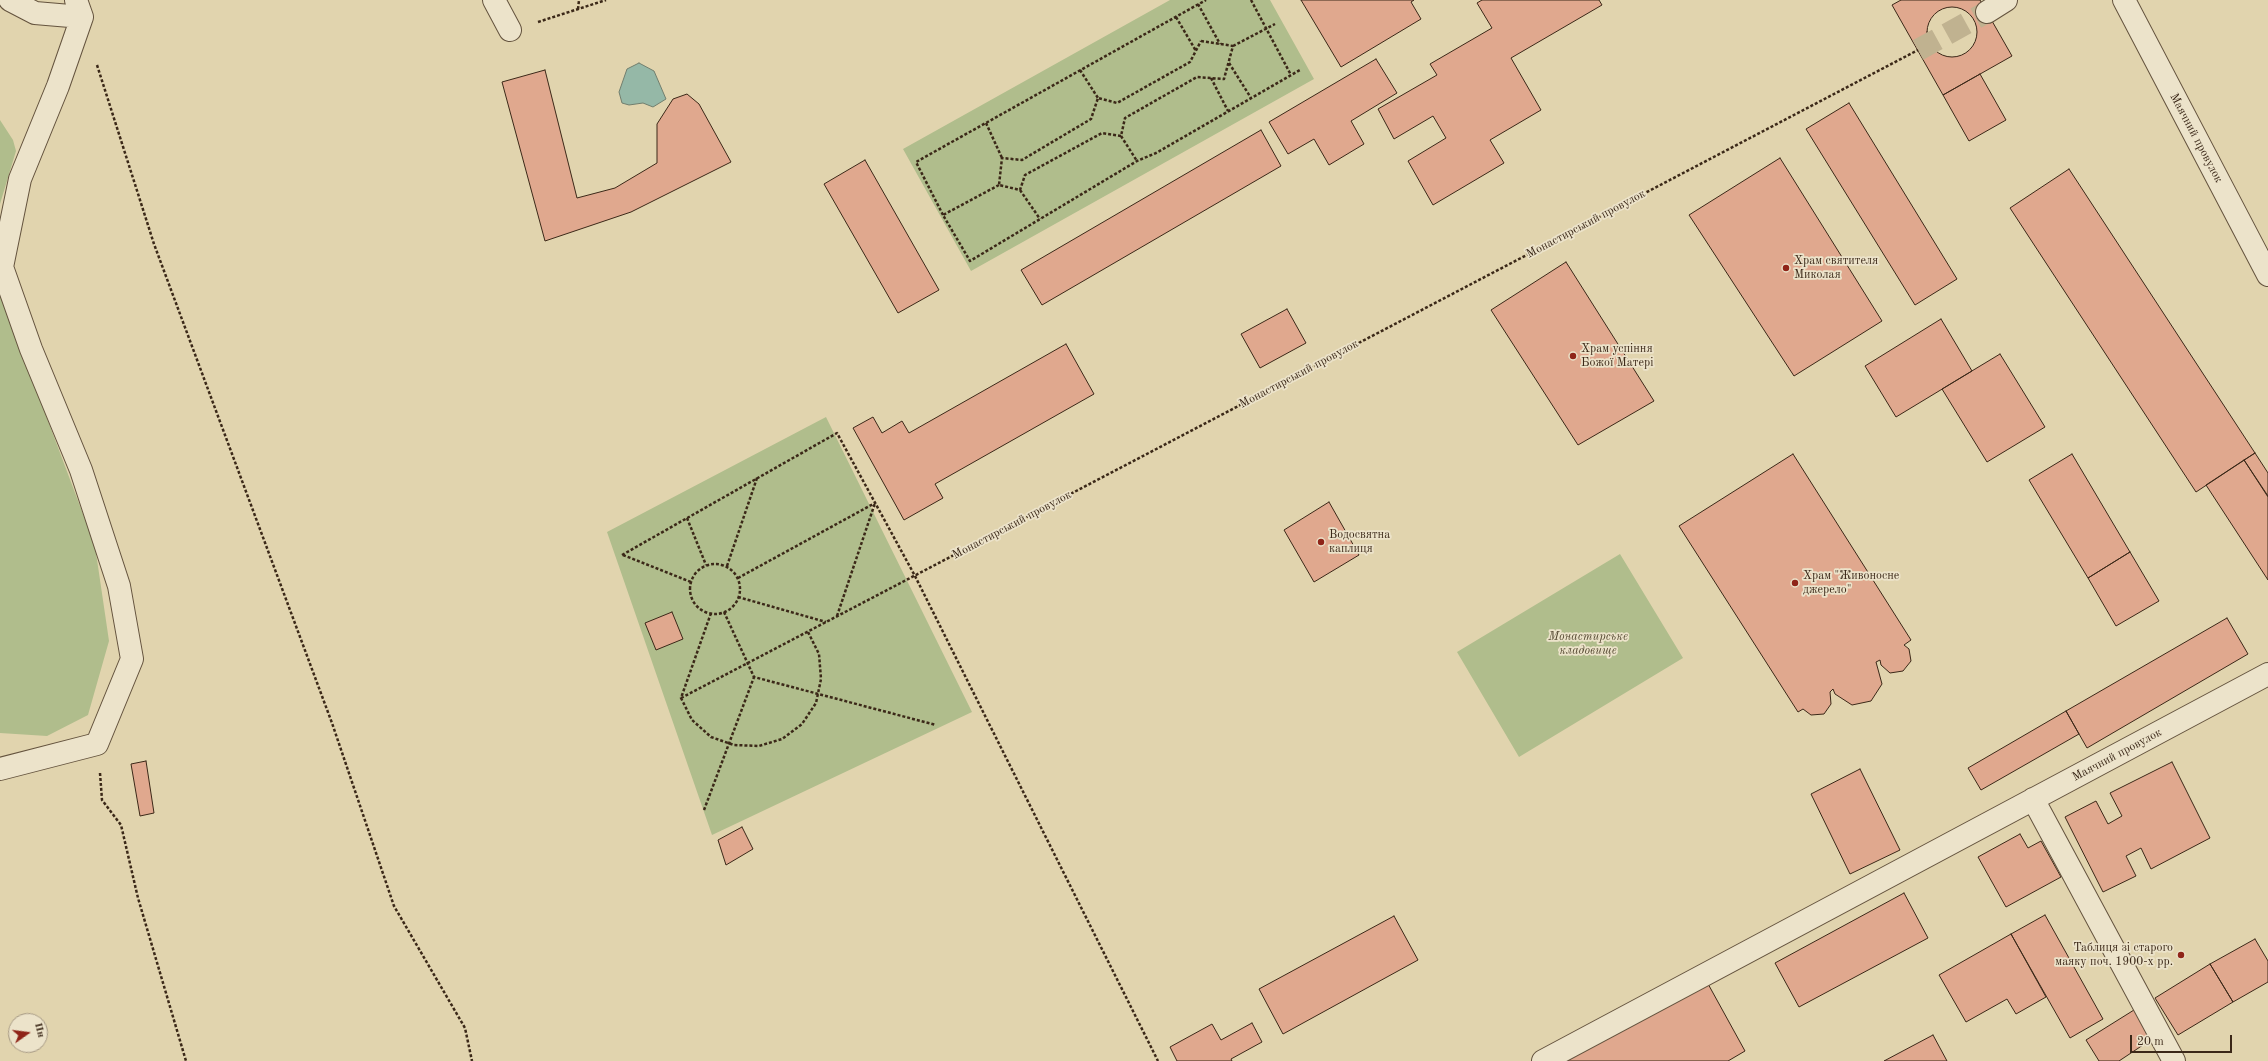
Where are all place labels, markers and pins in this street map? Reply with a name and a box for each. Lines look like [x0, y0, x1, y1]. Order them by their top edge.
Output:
place label: Храм святителя Миколая [1794, 254, 1878, 282]
marker: Храм святителя Миколая [1781, 263, 1791, 273]
place label: Храм успіння Божої Матері [1581, 342, 1653, 370]
marker: Храм успіння Божої Матері [1568, 351, 1578, 361]
place label: Водосвятна каплиця [1329, 528, 1390, 556]
marker: Водосвятна каплиця [1316, 537, 1326, 547]
place label: Храм "Живоносне джерело" [1803, 569, 1899, 597]
marker: Храм "Живоносне джерело" [1790, 578, 1800, 588]
place label: Таблиця зі старого маяку поч. 1900-х рр. [2055, 941, 2173, 969]
marker: Таблиця зі старого маяку поч. 1900-х рр. [2176, 950, 2186, 960]

